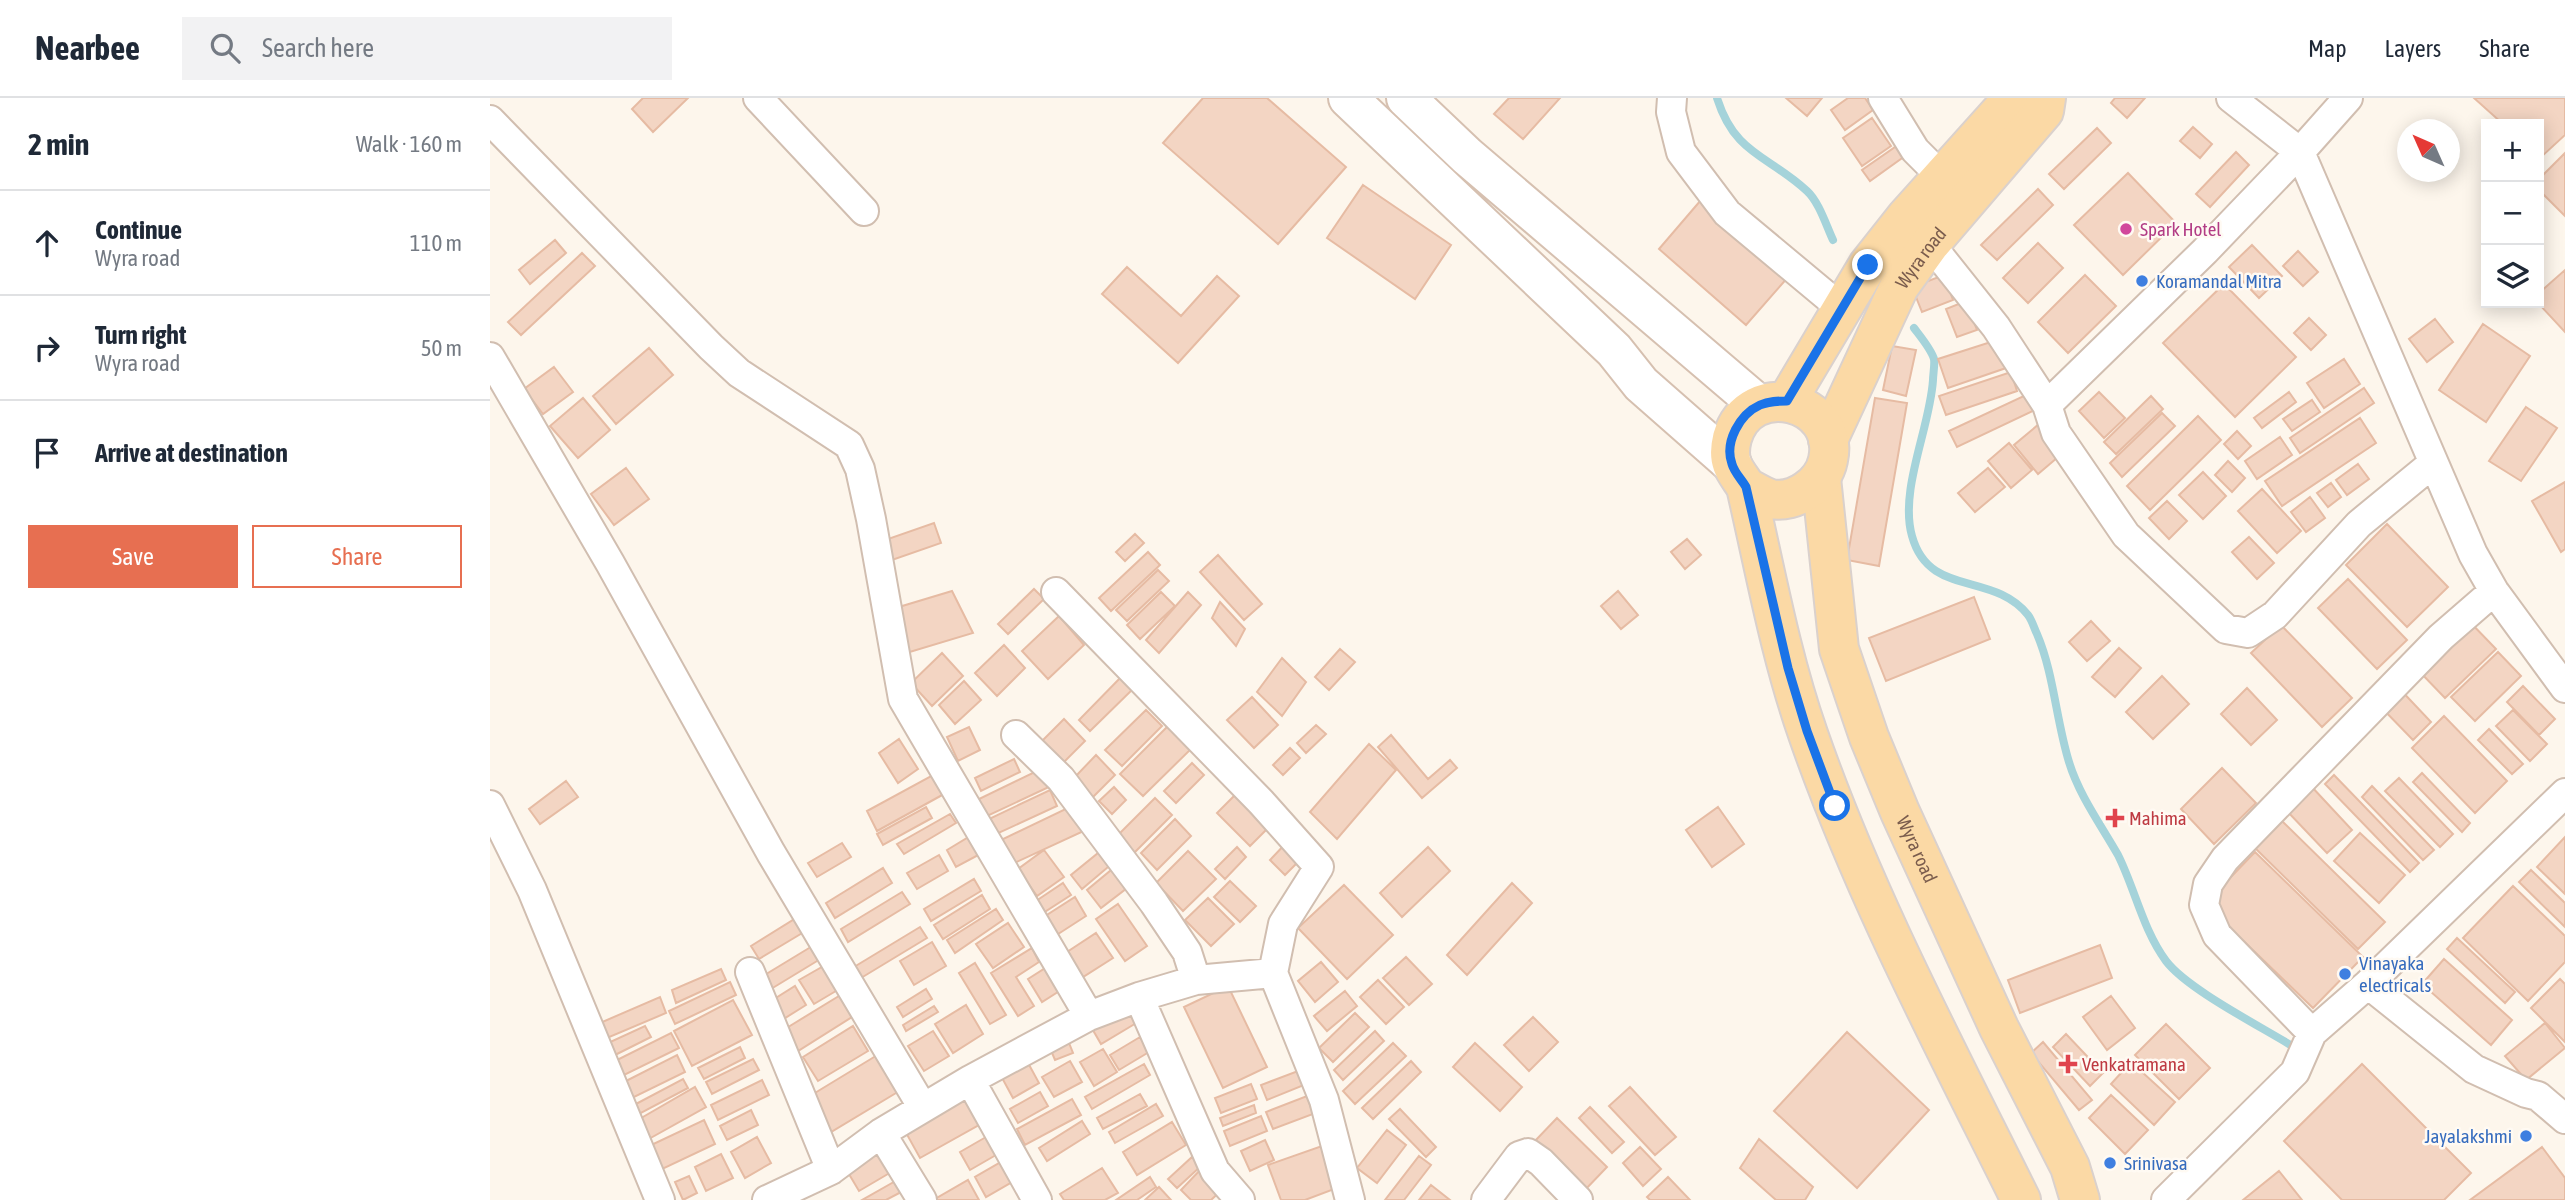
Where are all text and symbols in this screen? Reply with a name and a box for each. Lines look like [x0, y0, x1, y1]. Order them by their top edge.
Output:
search box [182, 17, 672, 80]
text: Nearbee [35, 29, 140, 67]
icon: search [206, 29, 244, 67]
text: Search here [262, 33, 374, 63]
text: Map [2308, 35, 2347, 62]
text: Layers [2385, 35, 2441, 62]
text: Share [2479, 35, 2530, 62]
north arrow [2397, 119, 2460, 182]
map controls [2481, 119, 2544, 308]
button: + [2481, 119, 2544, 182]
text: 2 min [28, 127, 89, 161]
text: Walk · 160 m [356, 131, 462, 157]
button: − [2481, 182, 2544, 245]
text: Continue [95, 215, 182, 245]
place label: Spark Hotel [2140, 218, 2221, 240]
marker: Spark Hotel [2118, 221, 2134, 237]
street label: Wyra road [1891, 223, 1951, 293]
icon: ahead [28, 224, 66, 262]
text: 110 m [410, 230, 462, 256]
text: Wyra road [95, 245, 181, 271]
button: layers [2481, 245, 2544, 308]
route end [1852, 249, 1883, 280]
place label: Koramandal Mitra [2156, 270, 2282, 292]
marker: Koramandal Mitra [2134, 273, 2150, 289]
text: Turn right [95, 320, 186, 350]
icon: right [28, 329, 66, 367]
text: 50 m [421, 335, 462, 361]
text: Wyra road [95, 350, 181, 376]
icon: arrive [28, 434, 66, 472]
text: Arrive at destination [95, 438, 288, 468]
button: Save [28, 525, 238, 588]
button: Share [252, 525, 462, 588]
route start [1819, 790, 1850, 821]
place label: Mahima [2129, 807, 2187, 829]
marker: Mahima [2107, 810, 2123, 826]
street label: Wyra road [1892, 812, 1942, 886]
place label: Vinayaka electricals [2359, 952, 2431, 996]
marker: Vinayaka electricals [2337, 966, 2353, 982]
place label: Venkatramana [2082, 1053, 2186, 1075]
marker: Venkatramana [2060, 1056, 2076, 1072]
place label: Jayalakshmi [2424, 1125, 2512, 1147]
marker: Jayalakshmi [2518, 1128, 2534, 1144]
place label: Srinivasa [2124, 1152, 2188, 1174]
marker: Srinivasa [2102, 1155, 2118, 1171]

